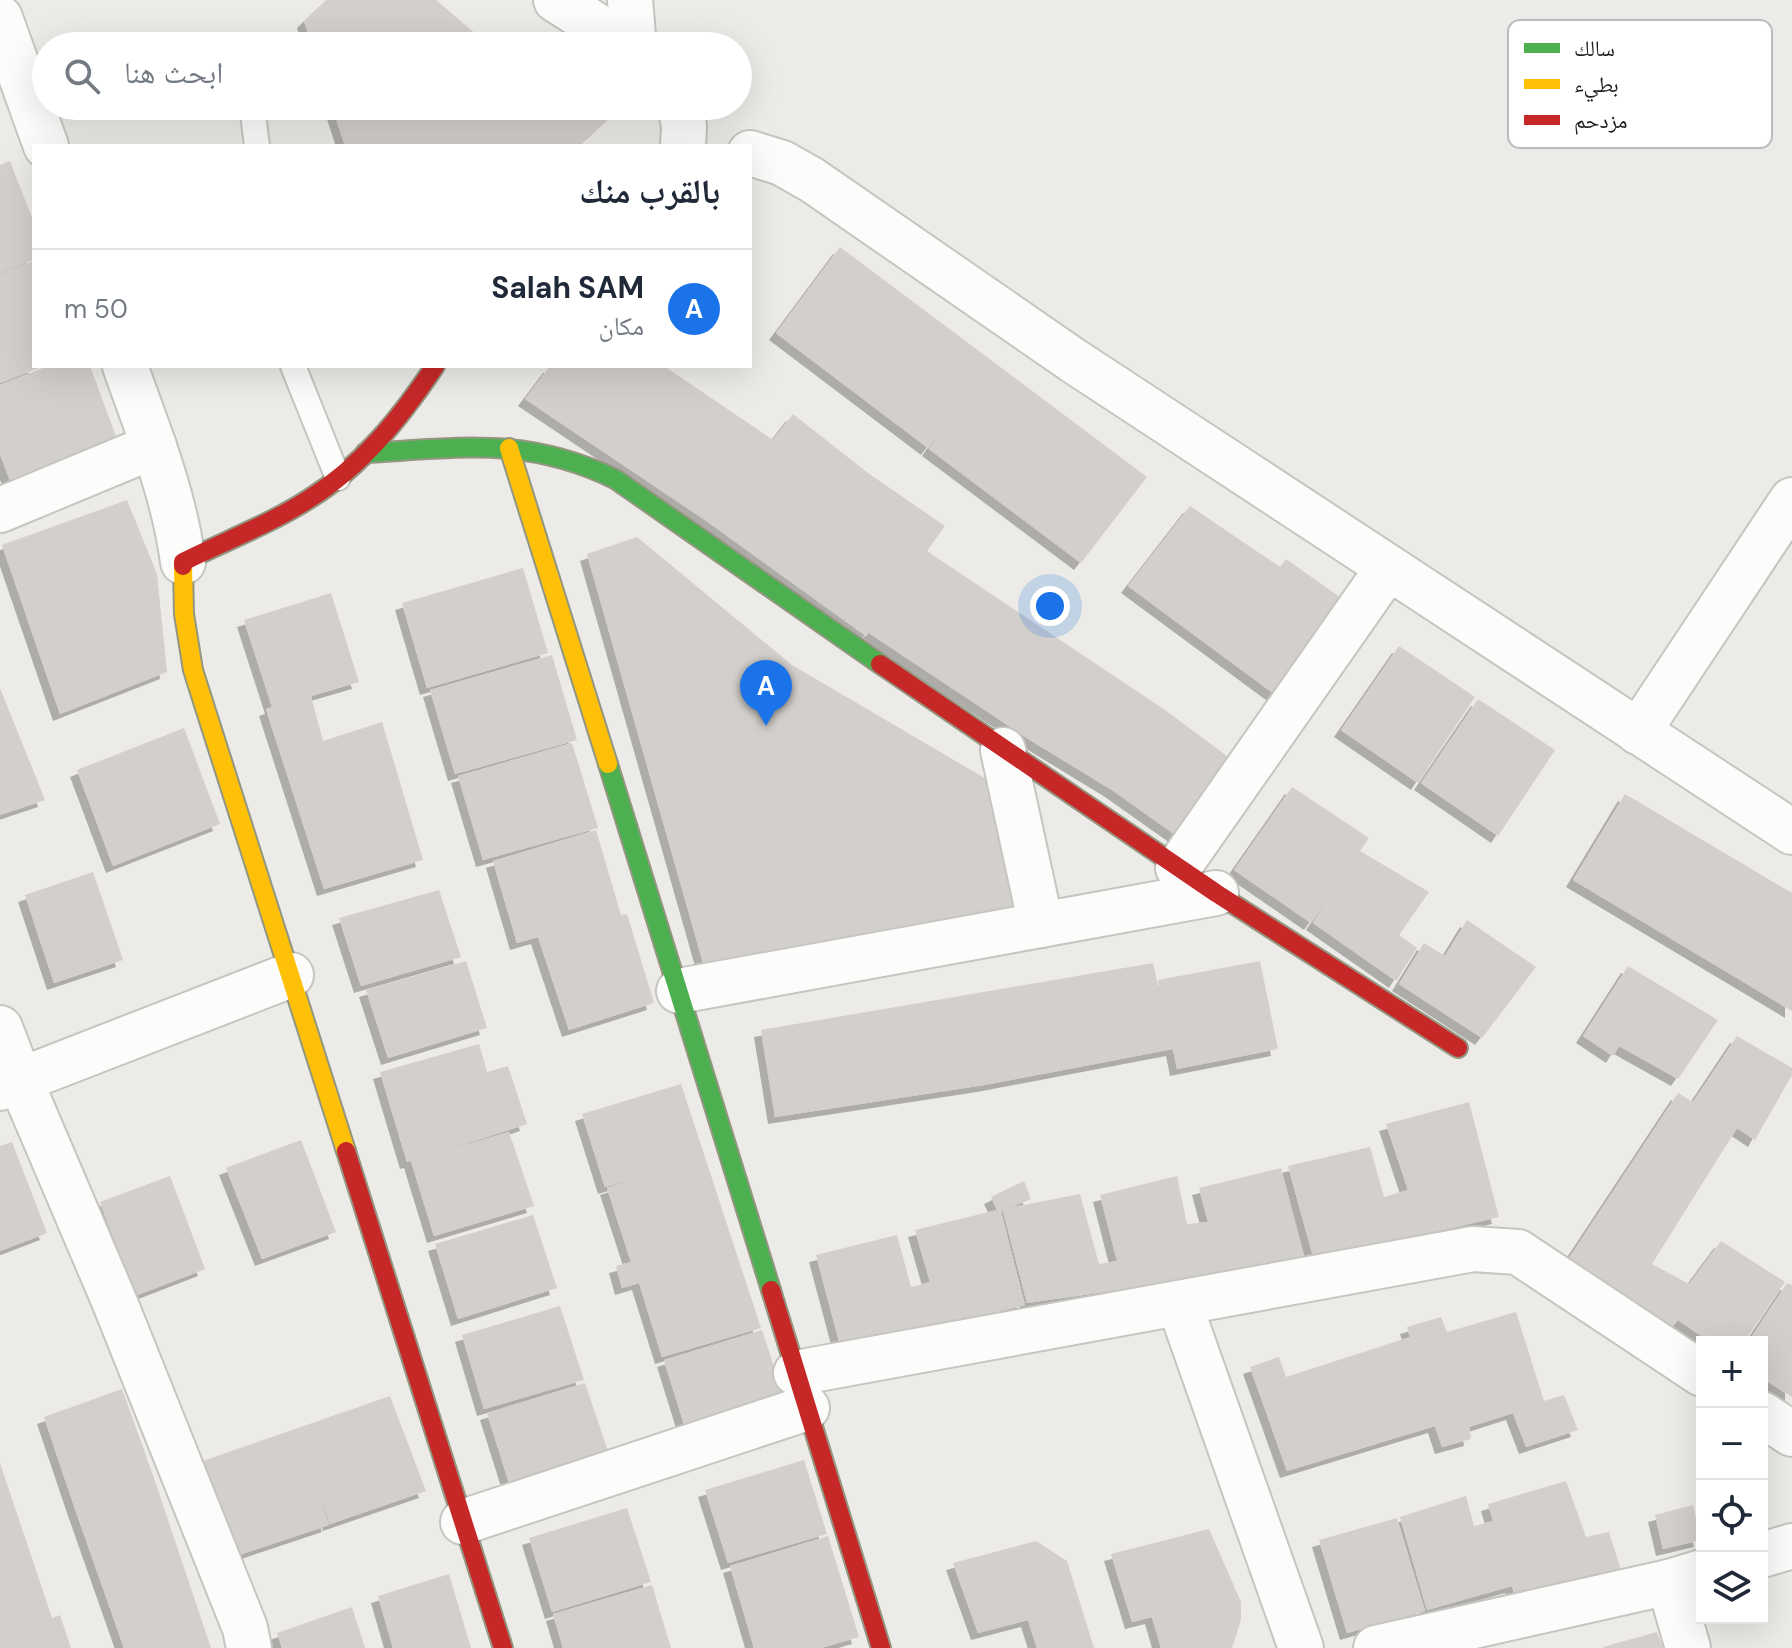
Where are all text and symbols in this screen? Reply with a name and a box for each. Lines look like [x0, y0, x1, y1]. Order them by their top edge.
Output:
legend [1508, 20, 1772, 148]
search box [32, 32, 752, 120]
text: سالك [1574, 34, 1615, 63]
text: ابحث هنا [124, 53, 223, 92]
icon: search [60, 54, 104, 98]
text: بطيء [1574, 70, 1619, 102]
text: مزدحم [1574, 106, 1628, 135]
text: بالقرب منك [579, 169, 720, 214]
text: Salah SAM [491, 268, 644, 307]
text: 50 m [64, 292, 128, 326]
text: A [685, 292, 703, 326]
text: مكان [598, 309, 644, 343]
your location [1030, 586, 1070, 626]
pin: A [740, 660, 792, 726]
map controls [1696, 1336, 1768, 1624]
button: + [1696, 1336, 1768, 1408]
button: − [1696, 1408, 1768, 1480]
button: locate [1696, 1480, 1768, 1552]
button: layers [1696, 1552, 1768, 1624]

